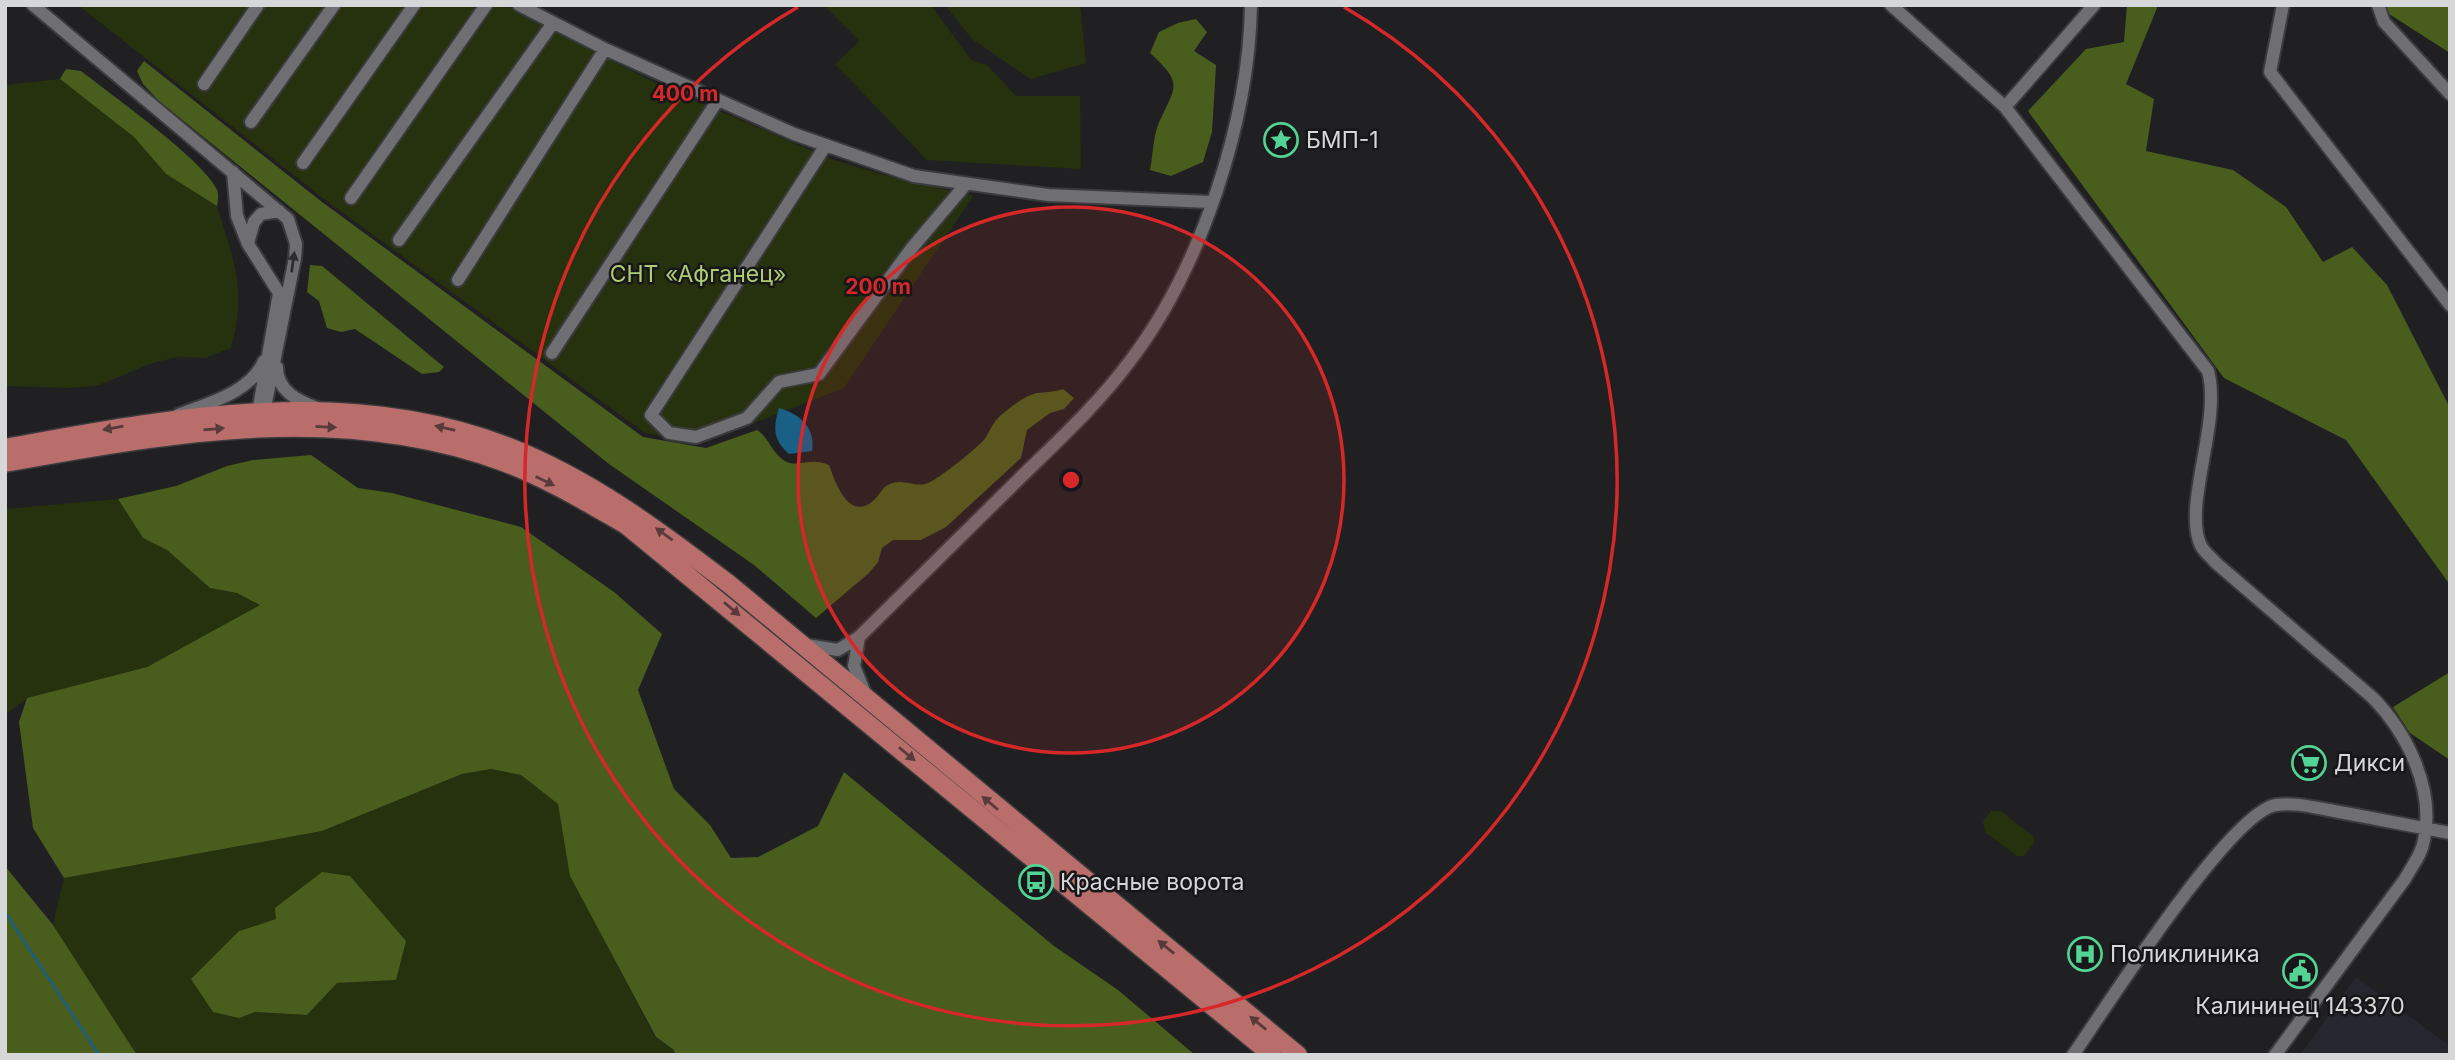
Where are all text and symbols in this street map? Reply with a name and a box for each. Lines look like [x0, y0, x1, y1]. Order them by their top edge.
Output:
text: 400 m [652, 81, 718, 106]
place icon: БМП-1 [1262, 121, 1300, 159]
place label: БМП-1 [1306, 126, 1379, 154]
one-way arrow [288, 251, 299, 273]
park label: СНТ «Афганец» [610, 260, 786, 288]
text: 200 m [845, 274, 911, 299]
one-way arrow [315, 422, 337, 433]
one-way arrow [434, 422, 456, 433]
one-way arrow [102, 423, 124, 434]
one-way arrow [203, 424, 225, 435]
centre of rings [1059, 468, 1083, 492]
one-way arrow [535, 475, 555, 486]
one-way arrow [655, 526, 673, 541]
one-way arrow [723, 601, 740, 616]
supermarket icon: Дикси [2290, 744, 2328, 782]
one-way arrow [897, 747, 915, 762]
place label: Дикси [2334, 749, 2405, 777]
one-way arrow [982, 796, 999, 811]
bus stop icon: Красные ворота [1017, 863, 1055, 901]
place label: Красные ворота [1060, 868, 1245, 896]
hospital icon: Поликлиника [2066, 935, 2104, 973]
one-way arrow [1158, 940, 1175, 955]
place label: Поликлиника [2110, 940, 2260, 968]
public building icon: Калининец 143370 [2281, 952, 2319, 990]
place label: Калининец 143370 [2195, 992, 2405, 1020]
one-way arrow [1250, 1015, 1268, 1030]

